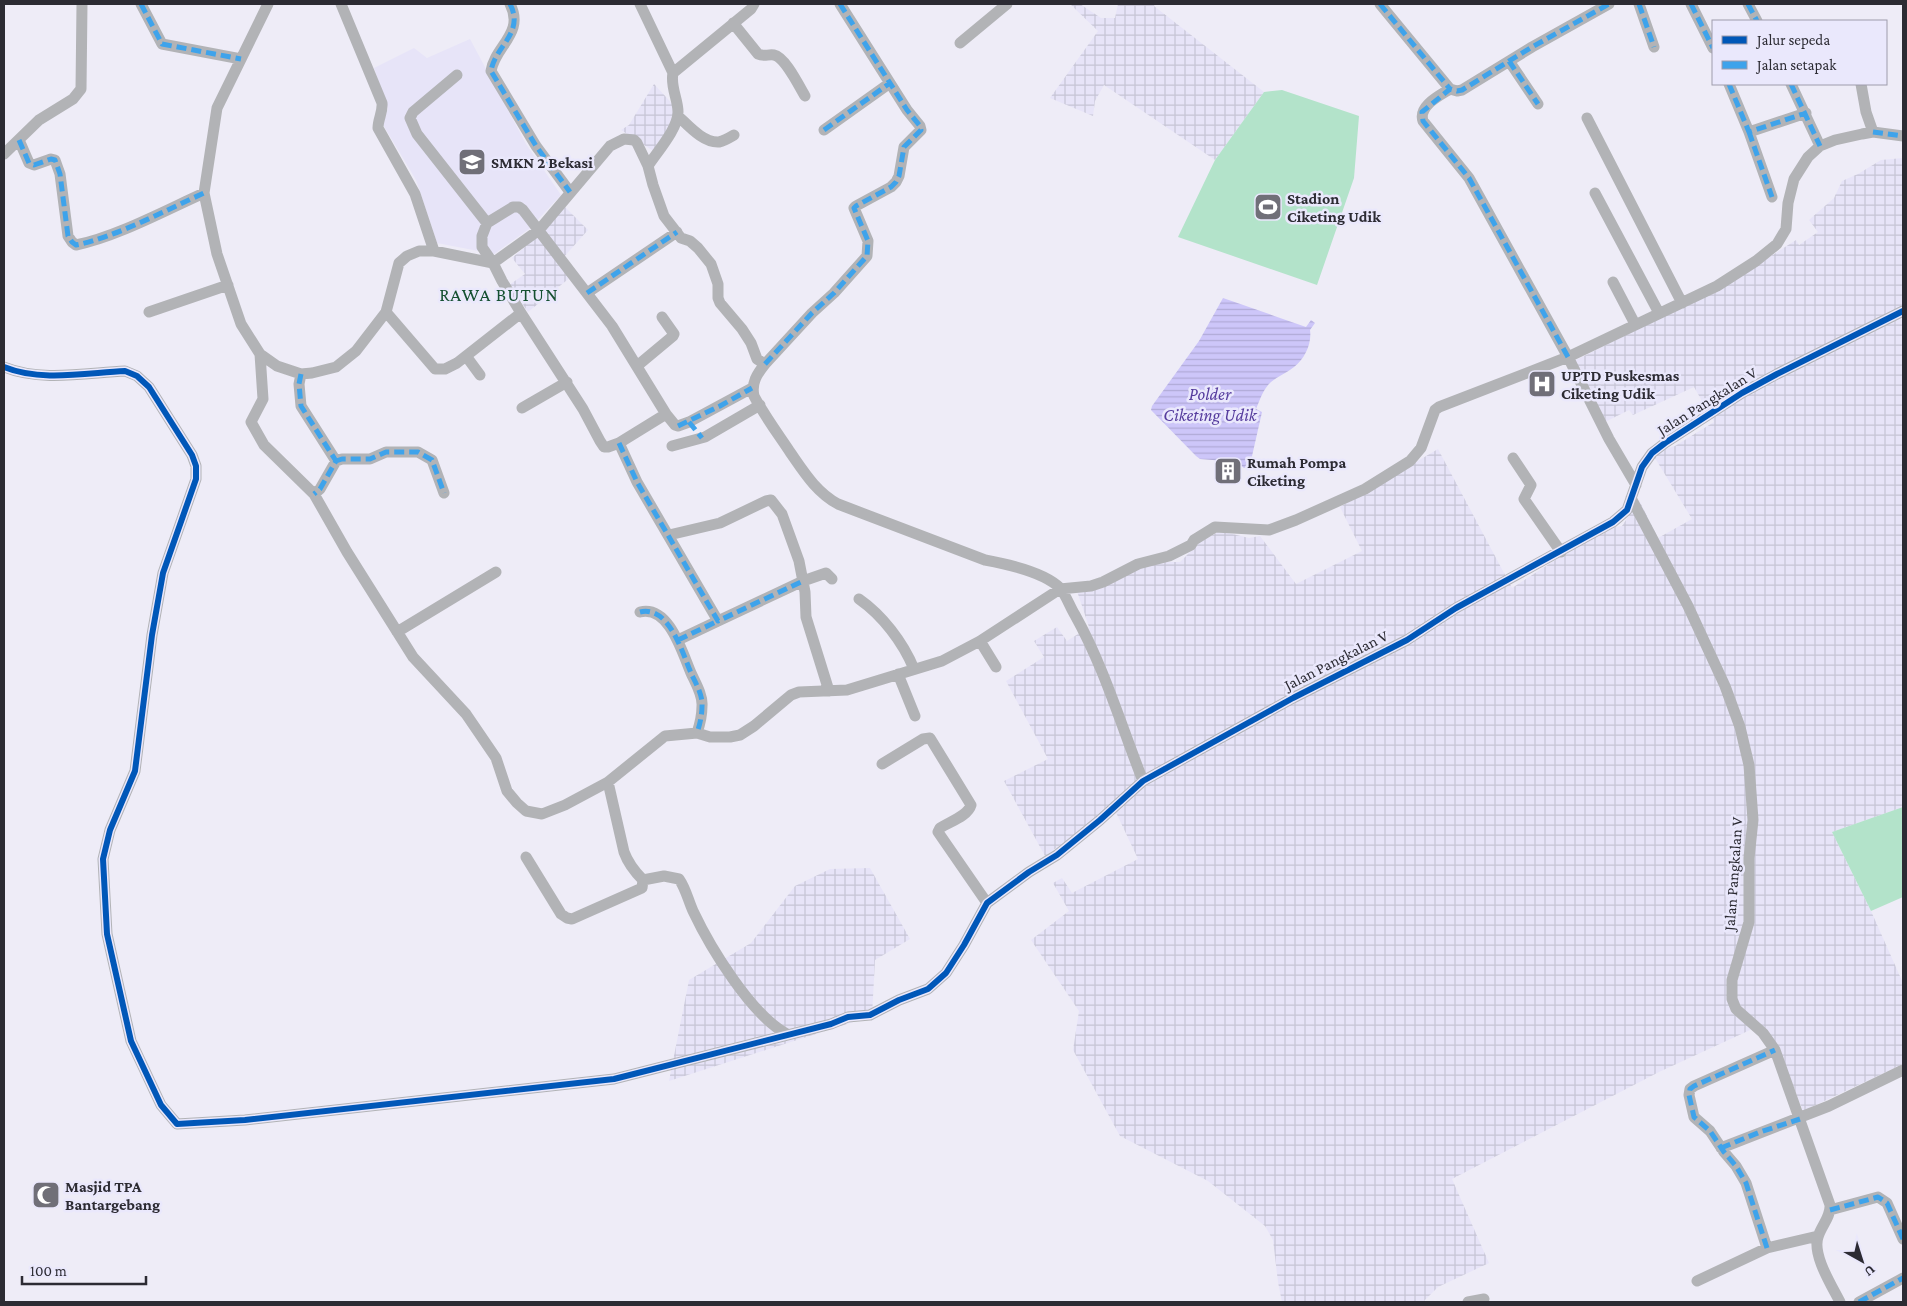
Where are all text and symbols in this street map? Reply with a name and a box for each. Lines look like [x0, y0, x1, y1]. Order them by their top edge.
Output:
legend [1712, 20, 1887, 85]
text: Jalur sepeda [1755, 32, 1830, 49]
text: Jalan setapak [1755, 57, 1837, 74]
school or university icon: SMKN 2 Bekasi [457, 147, 487, 177]
place label: SMKN 2 Bekasi [491, 154, 593, 171]
place label: Stadion Ciketing Udik [1287, 190, 1381, 225]
sports icon: Stadion Ciketing Udik [1253, 192, 1283, 222]
district label: RAWA BUTUN [439, 284, 559, 305]
street label: Jalan Pangkalan V [1652, 363, 1761, 440]
place label: UPTD Puskesmas Ciketing Udik [1561, 367, 1680, 402]
hospital icon: UPTD Puskesmas Ciketing Udik [1527, 369, 1557, 399]
water label: Polder Ciketing Udik [1163, 384, 1258, 425]
place label: Rumah Pompa Ciketing [1247, 454, 1346, 489]
building icon: Rumah Pompa Ciketing [1213, 456, 1243, 486]
street label: Jalan Pangkalan V [1279, 626, 1392, 695]
street label: Jalan Pangkalan V [1720, 816, 1747, 934]
place label: Masjid TPA Bantargebang [65, 1178, 160, 1213]
mosque icon: Masjid TPA Bantargebang [31, 1180, 61, 1210]
north arrow [1837, 1236, 1887, 1286]
scale bar [22, 1254, 146, 1286]
text: U [1861, 1262, 1879, 1281]
text: 100 m [30, 1263, 67, 1279]

